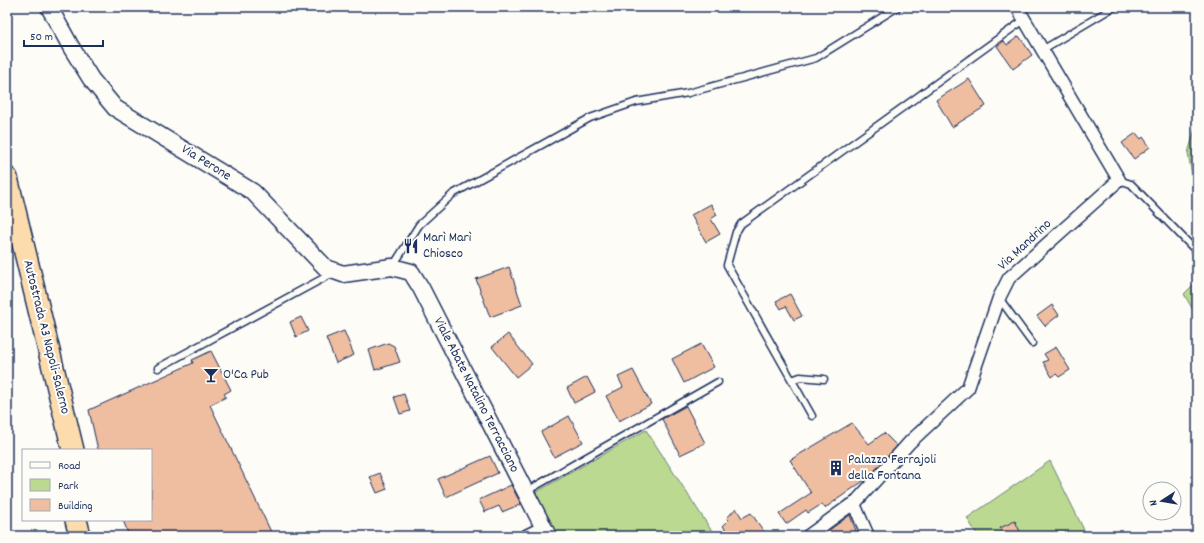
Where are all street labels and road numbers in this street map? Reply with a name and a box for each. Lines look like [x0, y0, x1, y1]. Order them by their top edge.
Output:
street label: Via Perone [177, 140, 235, 186]
street label: Via Mandrino [994, 215, 1056, 275]
street label: Autostrada A3 Napoli-Salerno [17, 258, 75, 416]
street label: Viale Abate Natalino Terracciano [428, 314, 524, 476]

